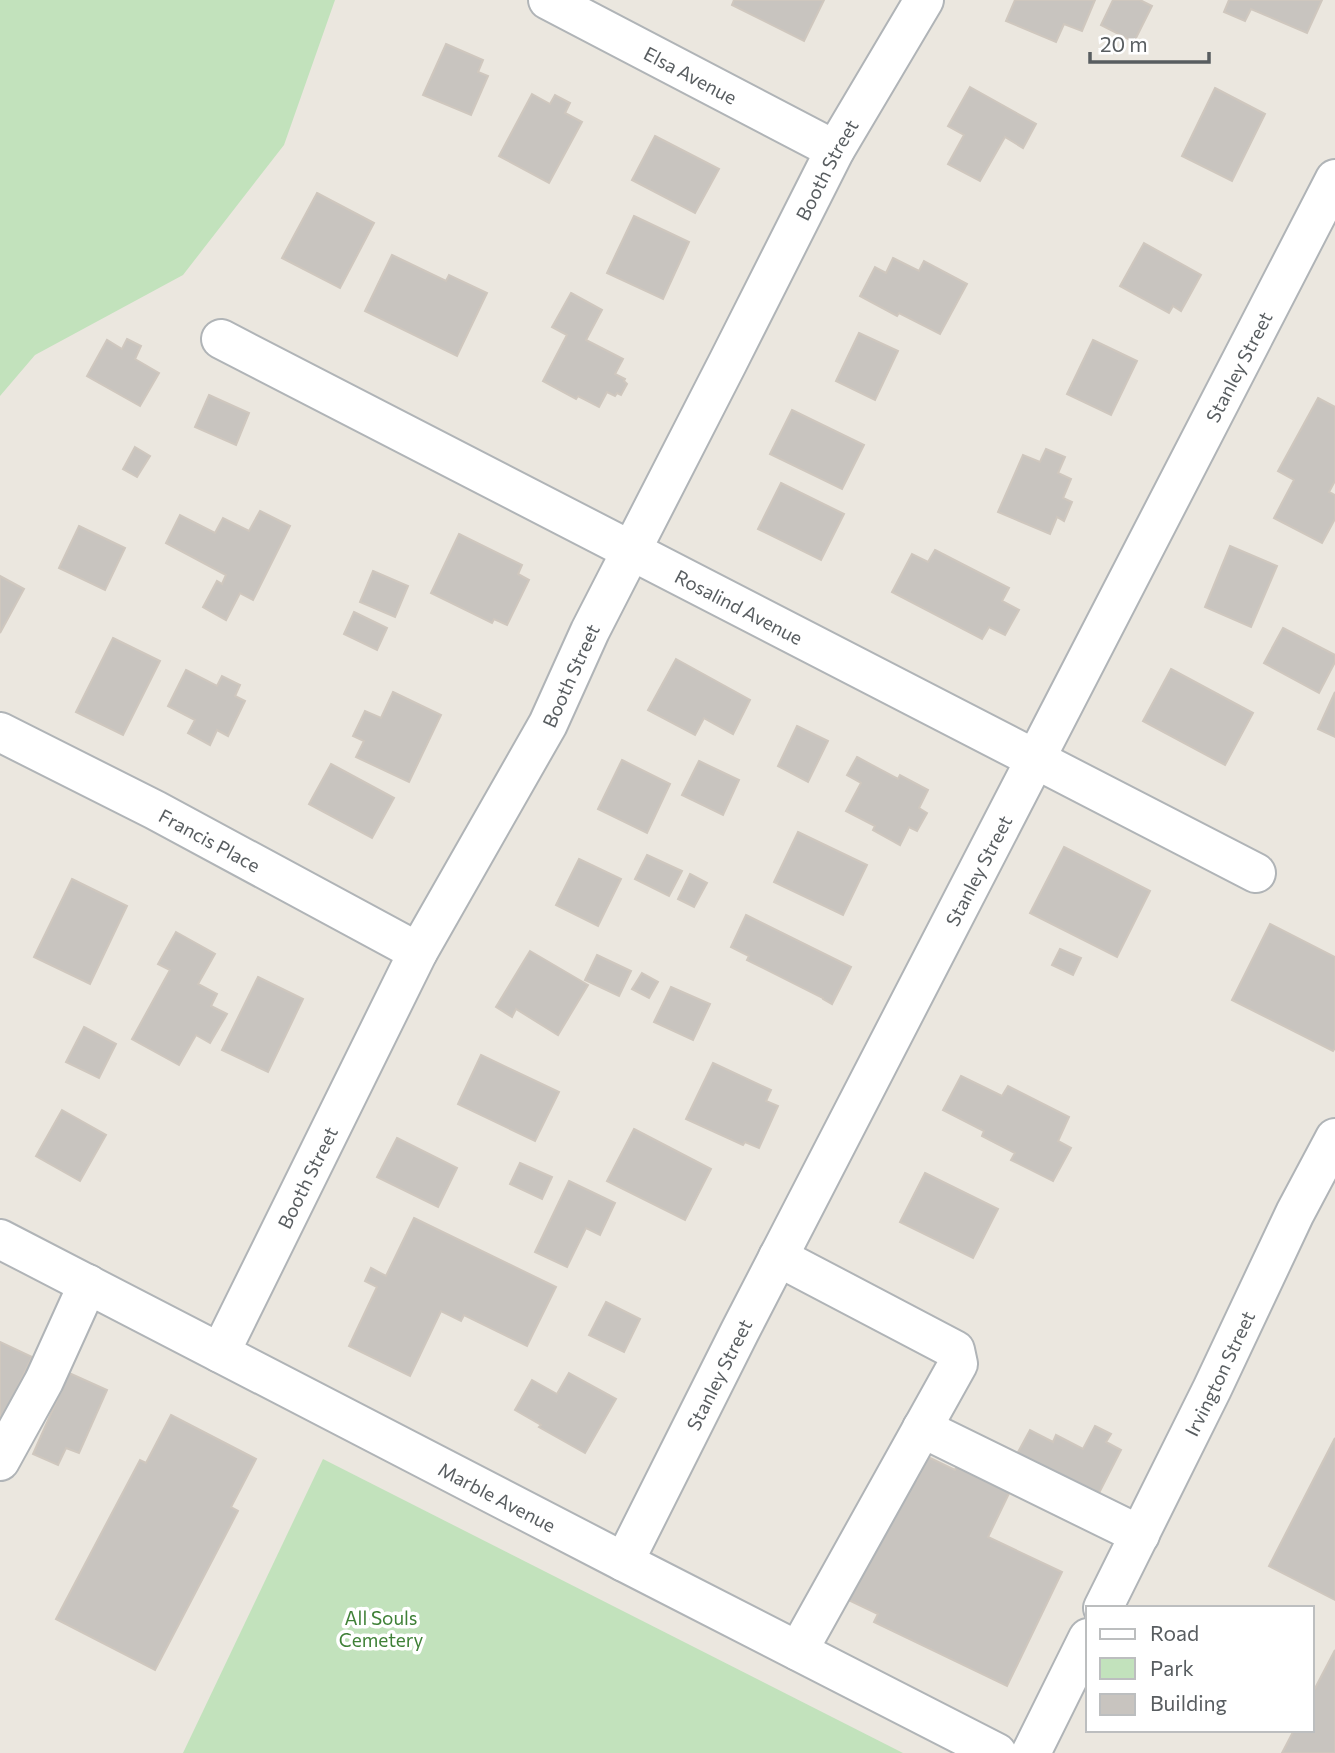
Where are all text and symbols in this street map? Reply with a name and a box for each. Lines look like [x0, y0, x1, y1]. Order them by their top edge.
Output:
scale bar [1090, 21, 1209, 65]
text: 20 m [1100, 31, 1148, 56]
street label: Elsa Avenue [640, 41, 741, 108]
street label: Booth Street [790, 115, 862, 224]
street label: Stanley Street [1200, 307, 1276, 426]
street label: Rosalind Avenue [671, 564, 807, 649]
street label: Booth Street [537, 620, 603, 731]
street label: Francis Place [155, 803, 265, 876]
street label: Stanley Street [940, 811, 1016, 930]
street label: Booth Street [272, 1122, 342, 1232]
street label: Irvington Street [1179, 1307, 1259, 1439]
street label: Stanley Street [681, 1315, 756, 1434]
street label: Marble Avenue [435, 1457, 560, 1536]
park label: All Souls Cemetery [339, 1606, 423, 1651]
legend [1086, 1606, 1314, 1732]
text: Road [1150, 1620, 1199, 1645]
text: Park [1150, 1655, 1194, 1680]
text: Building [1150, 1690, 1227, 1715]

